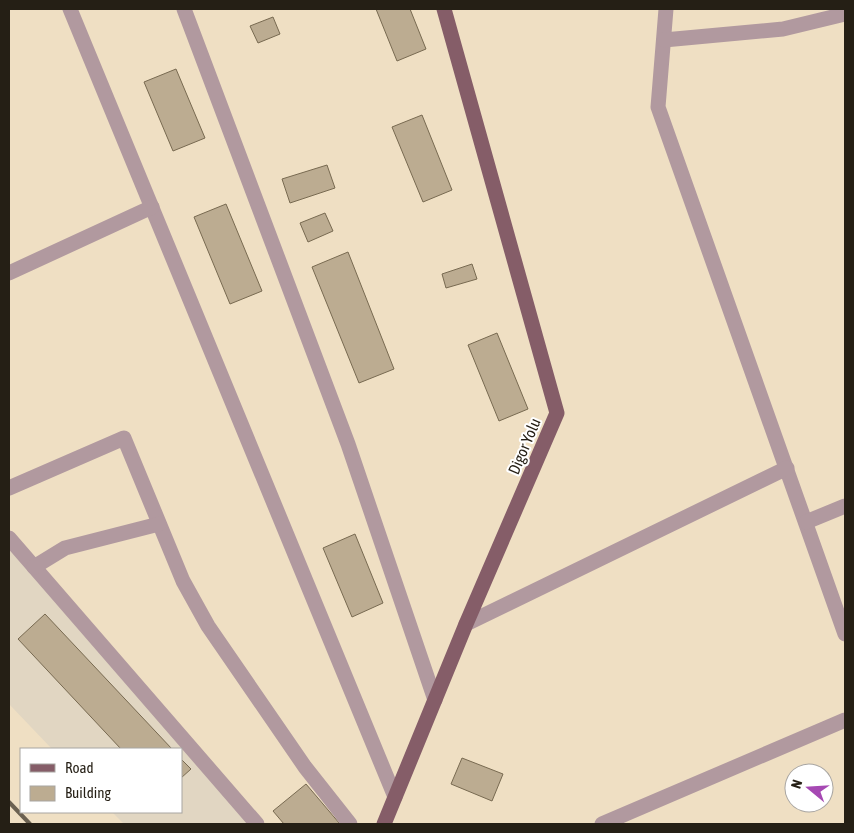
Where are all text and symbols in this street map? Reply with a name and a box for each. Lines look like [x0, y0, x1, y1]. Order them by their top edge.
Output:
street label: Digor Yolu [504, 415, 545, 477]
legend [20, 748, 182, 813]
text: Road [65, 759, 94, 776]
north arrow [784, 763, 834, 813]
text: N [788, 778, 806, 790]
text: Building [65, 784, 111, 801]

